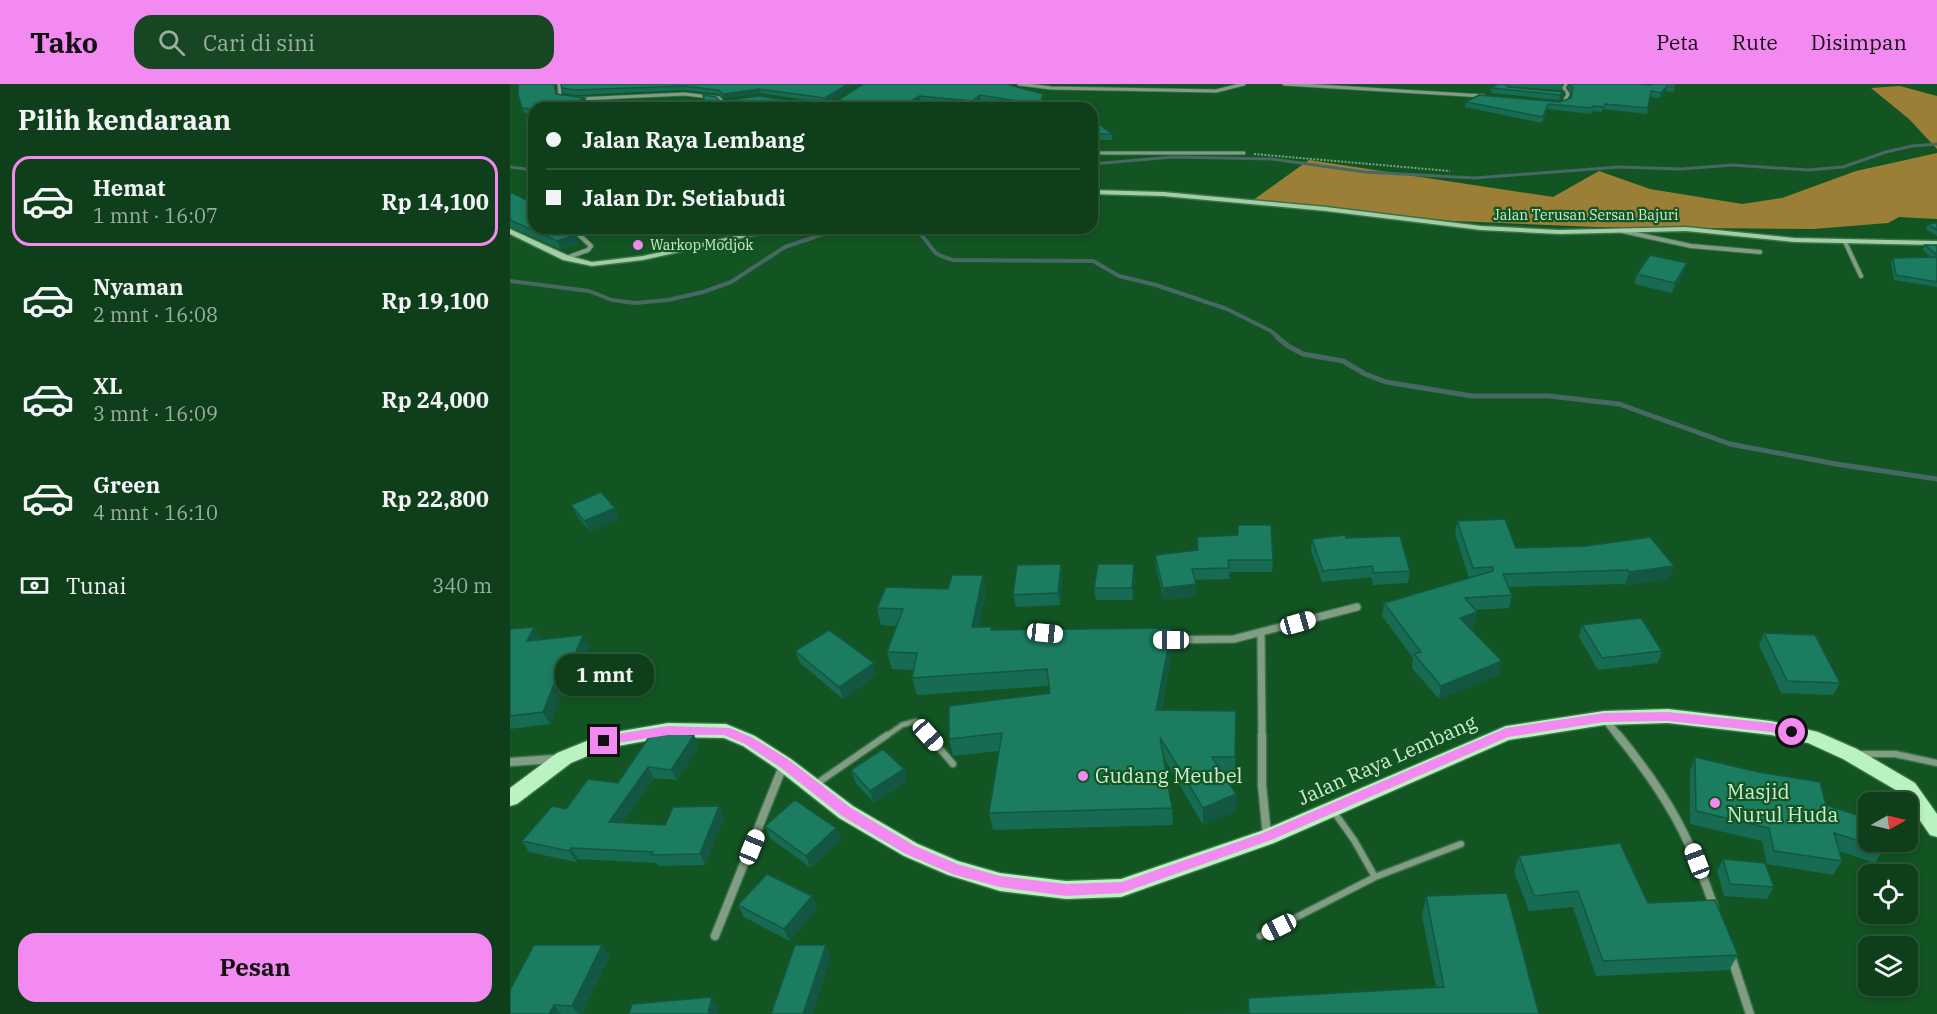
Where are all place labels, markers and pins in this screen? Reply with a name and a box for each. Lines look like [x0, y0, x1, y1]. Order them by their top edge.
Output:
place label: Warkop Modjok [650, 236, 754, 254]
marker: Warkop Modjok [631, 238, 645, 252]
place label: Gudang Meubel [1095, 762, 1243, 789]
marker: Gudang Meubel [1076, 769, 1090, 783]
place label: Masjid Nurul Huda [1727, 778, 1838, 828]
marker: Masjid Nurul Huda [1708, 796, 1722, 810]

